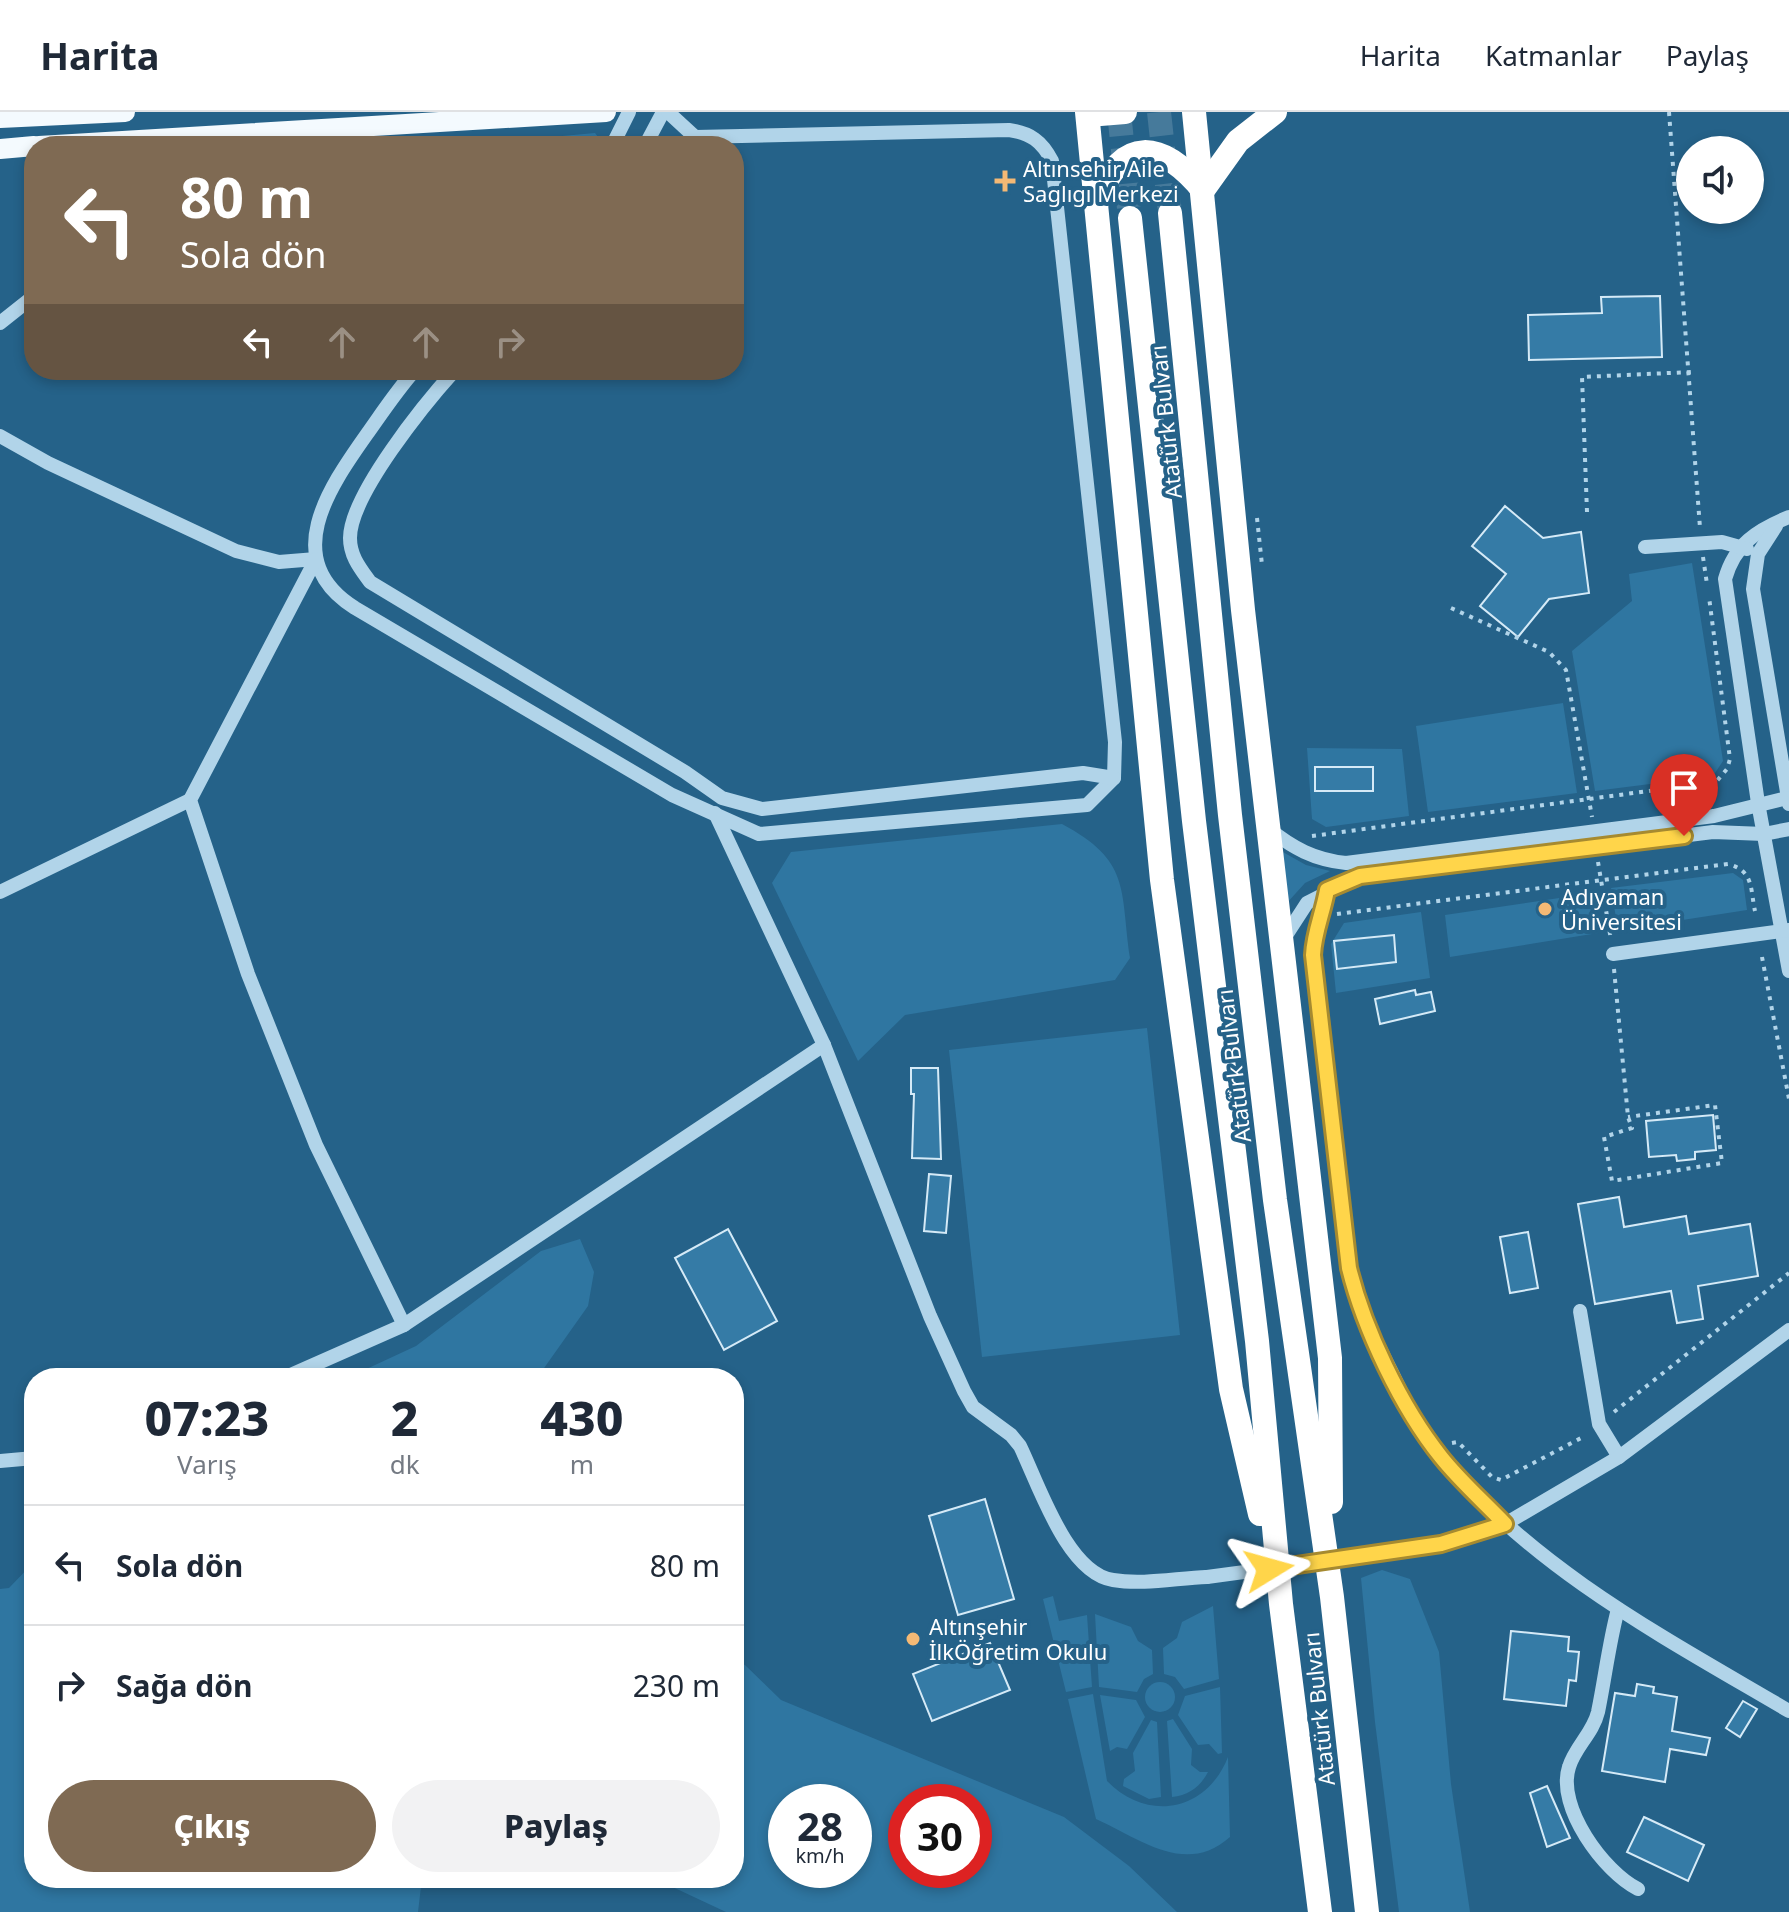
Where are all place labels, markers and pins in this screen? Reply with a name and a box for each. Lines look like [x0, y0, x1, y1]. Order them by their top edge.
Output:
place label: Altınsehir Aile Saglıgı Merkezi [1023, 153, 1179, 208]
marker: Altınsehir Aile Saglıgı Merkezi [994, 170, 1016, 192]
pin [1650, 754, 1718, 836]
place label: Adıyaman Üniversitesi [1561, 881, 1682, 936]
marker: Adıyaman Üniversitesi [1536, 900, 1554, 918]
place label: Altınşehir İlkÖğretim Okulu [929, 1611, 1107, 1666]
marker: Altınşehir İlkÖğretim Okulu [904, 1630, 922, 1648]

